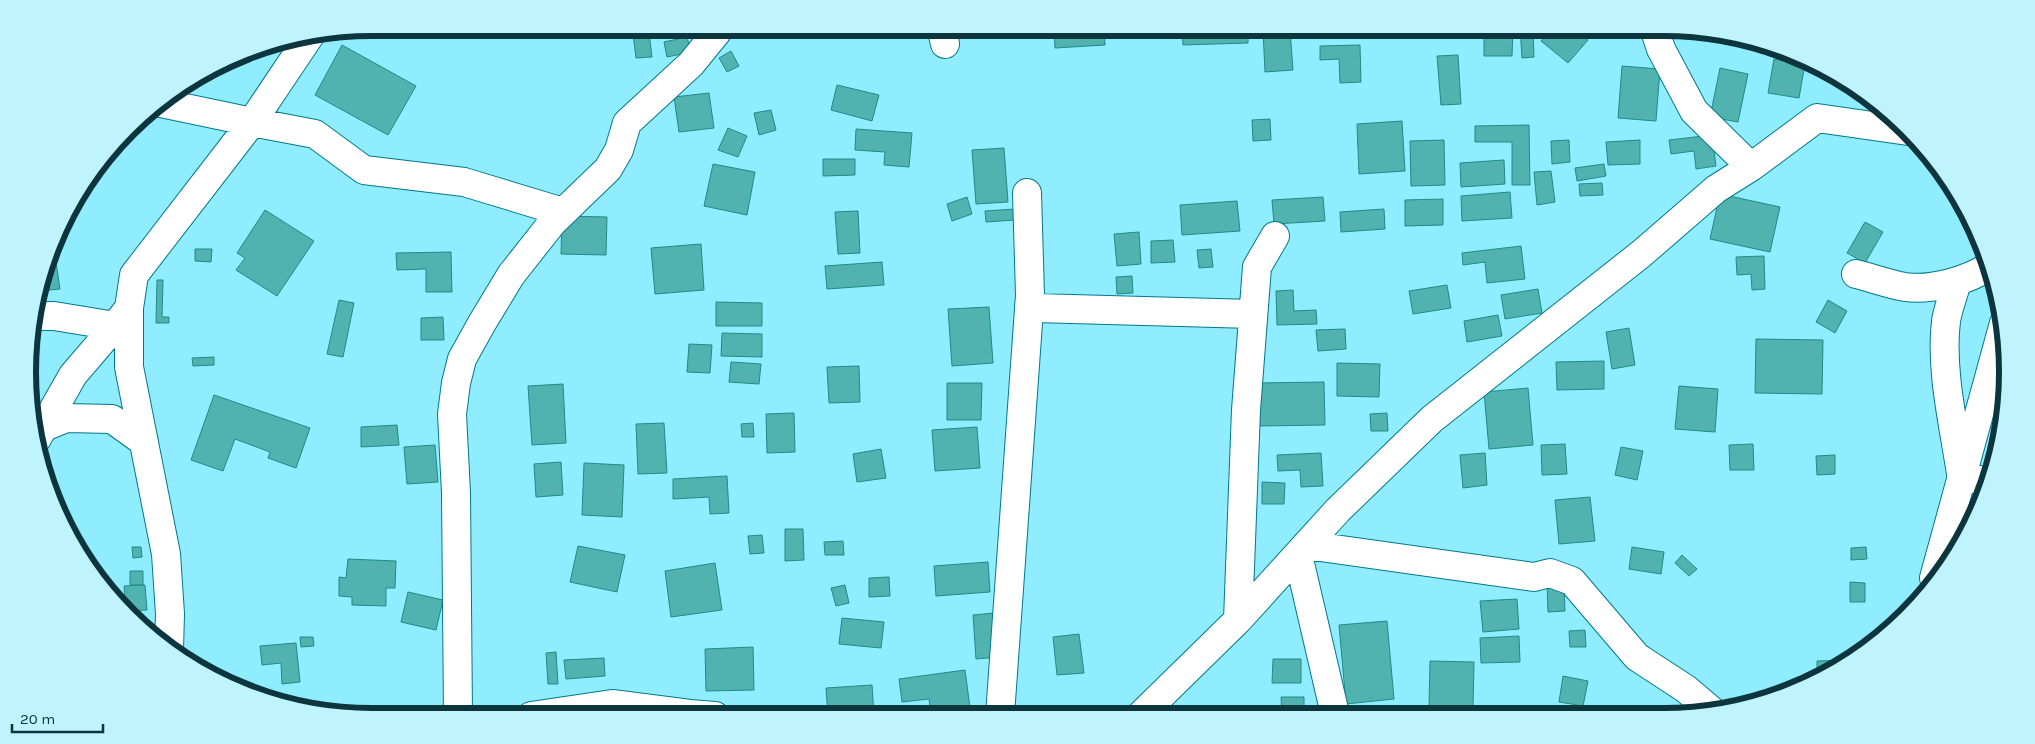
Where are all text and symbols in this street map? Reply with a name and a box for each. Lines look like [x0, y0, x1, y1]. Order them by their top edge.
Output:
scale bar [12, 702, 104, 734]
text: 20 m [20, 710, 55, 728]

